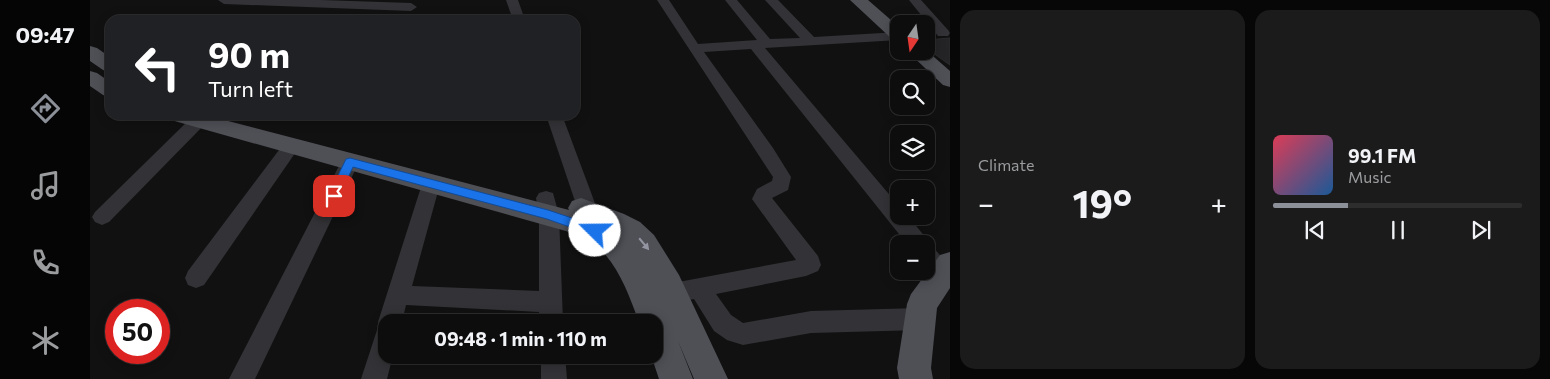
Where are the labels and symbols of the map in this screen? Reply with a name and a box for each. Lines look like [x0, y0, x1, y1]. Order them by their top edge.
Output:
north arrow [890, 15, 935, 60]
pin [313, 175, 355, 217]
position arrow [568, 204, 620, 256]
one-way arrow [638, 237, 649, 250]
speed limit sign: 50 [105, 299, 170, 364]

